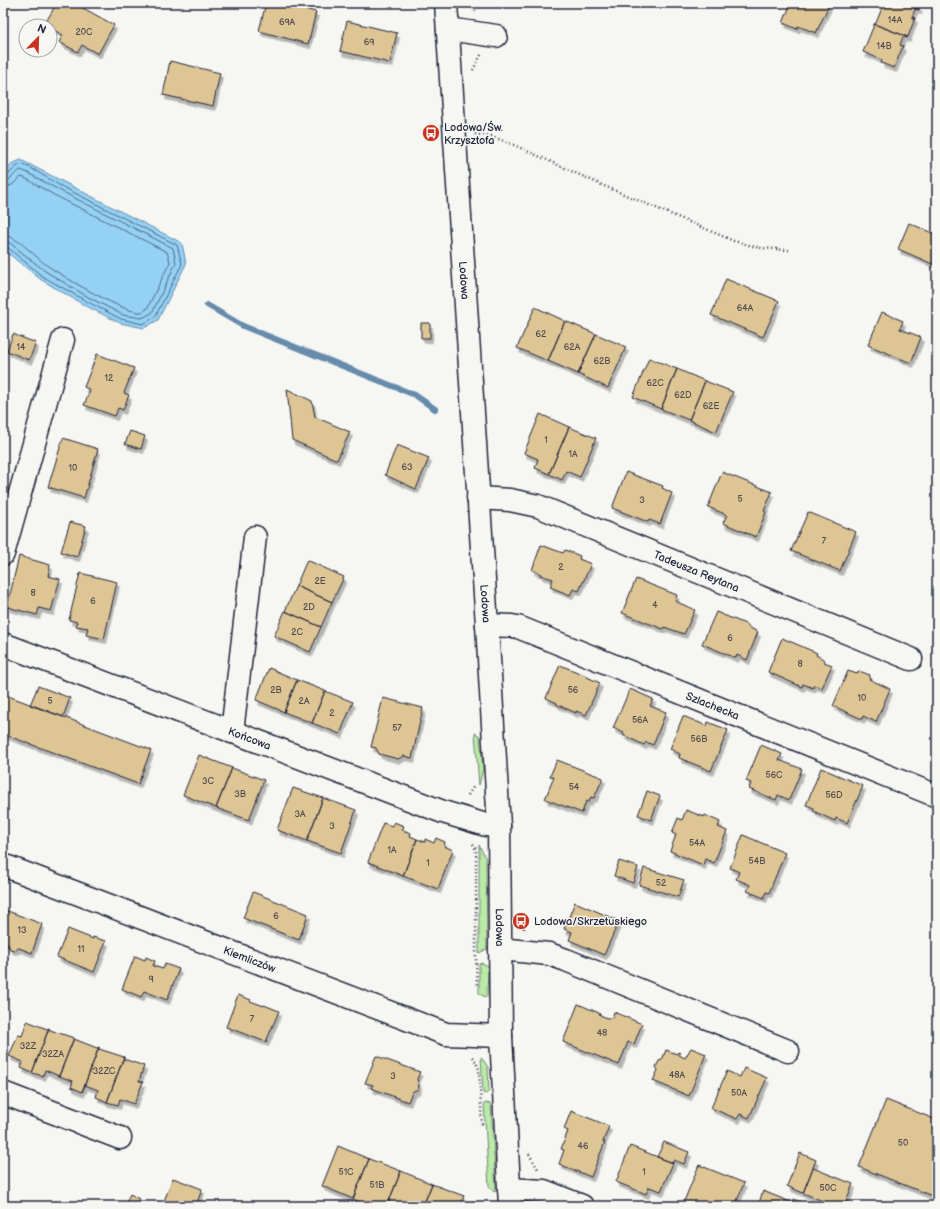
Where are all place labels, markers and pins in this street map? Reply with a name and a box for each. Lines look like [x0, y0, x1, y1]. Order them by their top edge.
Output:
place label: Lodowa/Św. Krzysztofa [444, 120, 503, 147]
bus stop icon: Lodowa/Św. Krzysztofa [421, 123, 441, 143]
bus stop icon: Lodowa/Skrzetuskiego [511, 911, 531, 931]
place label: Lodowa/Skrzetuskiego [534, 915, 647, 928]

